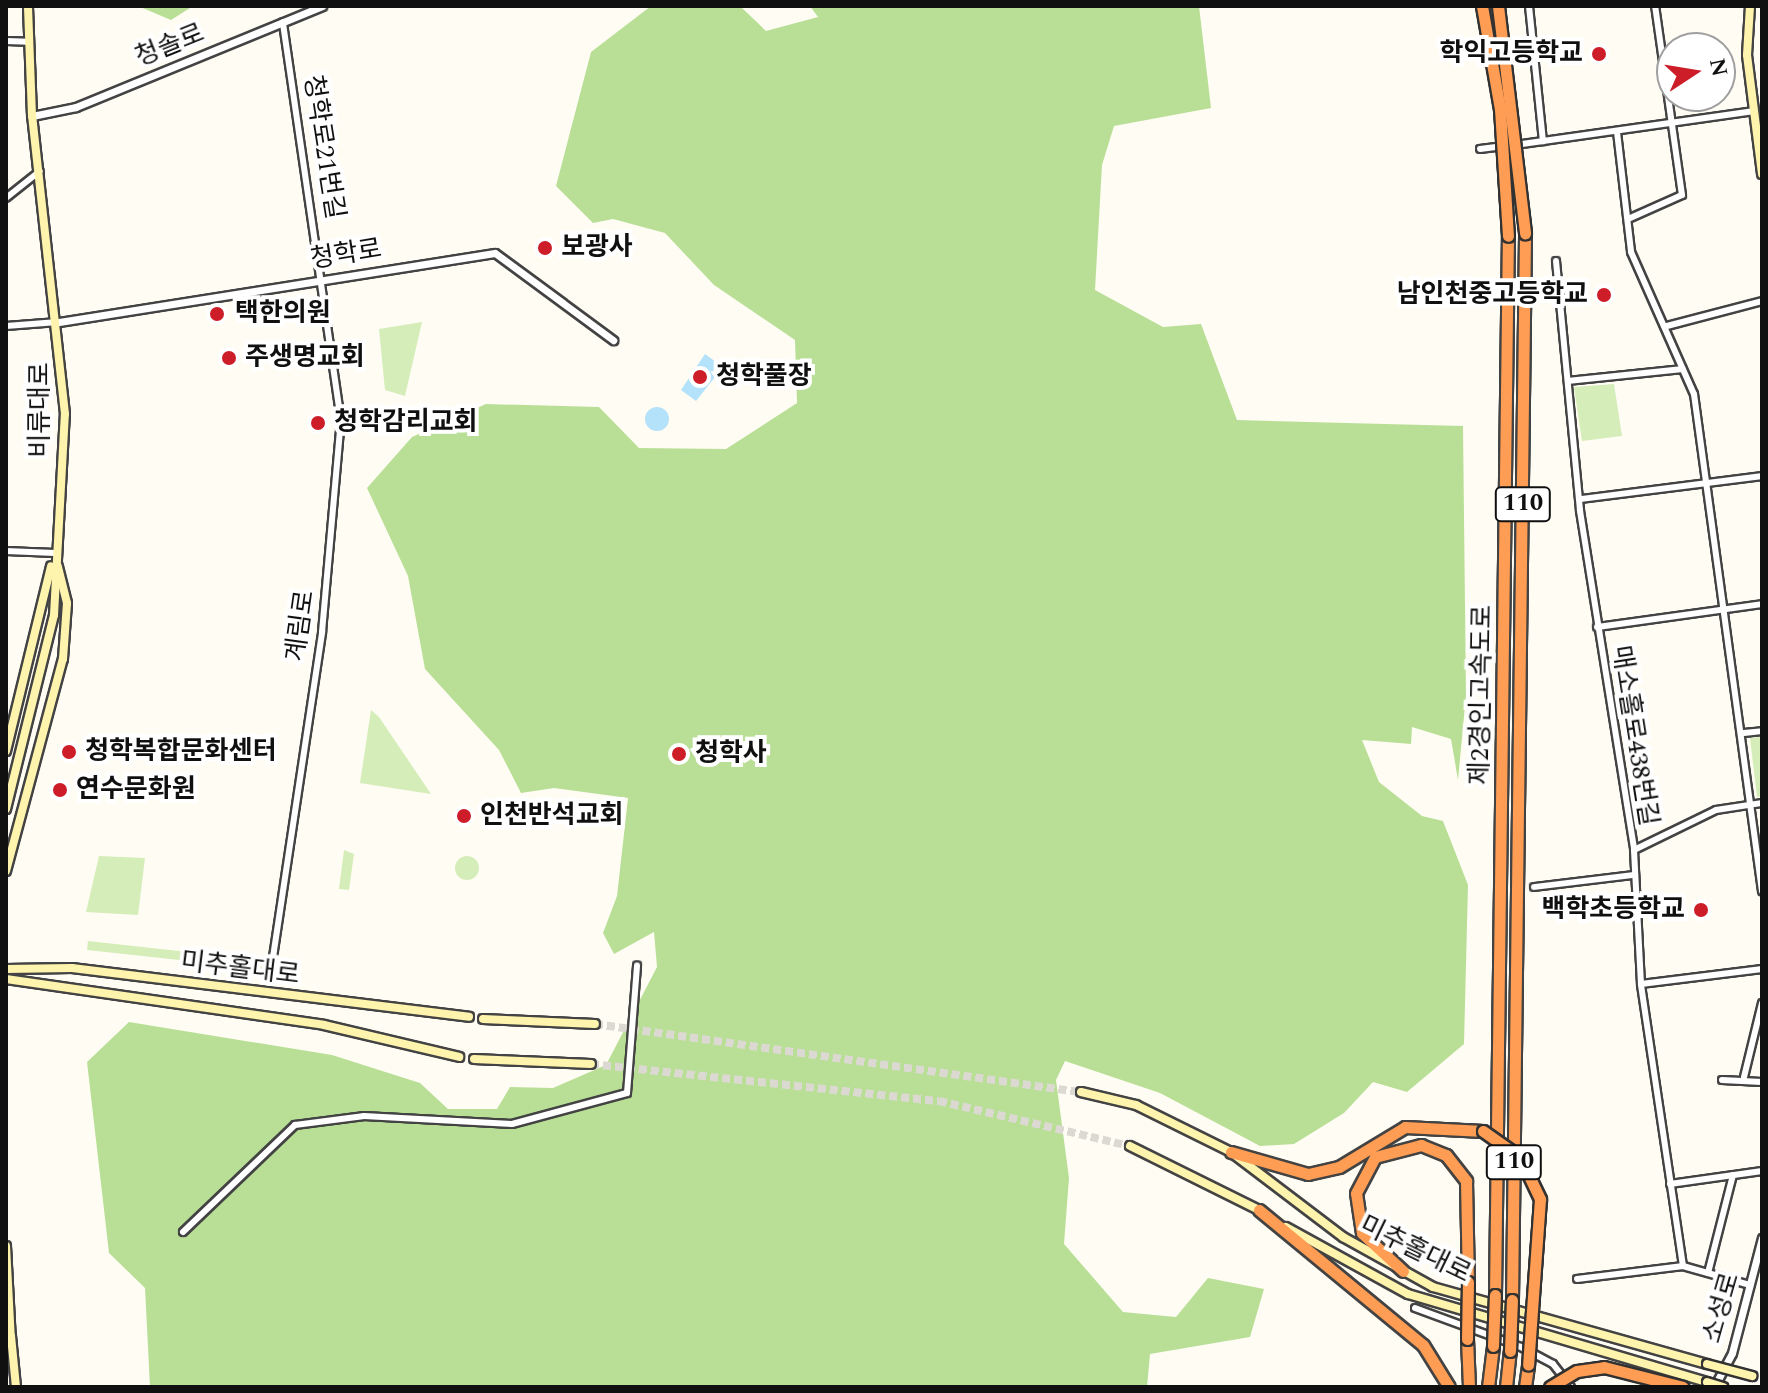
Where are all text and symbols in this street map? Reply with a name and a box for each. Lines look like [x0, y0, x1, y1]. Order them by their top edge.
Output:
street label: 청솔로 [131, 18, 209, 74]
north arrow [1656, 32, 1736, 112]
place label: 학익고등학교 [1439, 38, 1583, 70]
marker: 학익고등학교 [1590, 45, 1608, 63]
text: N [1700, 55, 1736, 80]
street label: 청학로21번길 [296, 73, 350, 221]
place label: 보광사 [561, 232, 633, 264]
street label: 청학로 [308, 234, 384, 276]
marker: 보광사 [536, 239, 554, 257]
place label: 남인천중고등학교 [1397, 279, 1588, 311]
marker: 남인천중고등학교 [1595, 286, 1613, 304]
place label: 택한의원 [235, 298, 331, 330]
marker: 택한의원 [206, 303, 228, 325]
place label: 주생명교회 [245, 342, 365, 374]
marker: 주생명교회 [220, 349, 238, 367]
place label: 청학풀장 [716, 361, 812, 393]
street label: 비류대로 [25, 362, 57, 458]
marker: 청학풀장 [691, 368, 709, 386]
place label: 청학감리교회 [334, 407, 478, 439]
marker: 청학감리교회 [309, 414, 327, 432]
road number: 110 [1493, 484, 1553, 524]
street label: 계림로 [281, 588, 321, 664]
street label: 제2경인고속도로 [1465, 605, 1499, 785]
street label: 매소홀로438번길 [1604, 643, 1664, 829]
place label: 청학복합문화센터 [85, 736, 276, 768]
place label: 청학사 [695, 738, 767, 770]
marker: 청학복합문화센터 [60, 743, 78, 761]
marker: 청학사 [670, 745, 688, 763]
place label: 연수문화원 [76, 774, 196, 806]
marker: 연수문화원 [51, 781, 69, 799]
place label: 인천반석교회 [480, 800, 624, 832]
marker: 인천반석교회 [455, 807, 473, 825]
place label: 백학초등학교 [1541, 894, 1685, 926]
marker: 백학초등학교 [1692, 901, 1710, 919]
street label: 미추홀대로 [179, 946, 301, 992]
road number: 110 [1484, 1142, 1544, 1182]
street label: 미추홀대로 [1354, 1210, 1476, 1290]
street label: 소성로 [1697, 1269, 1747, 1347]

